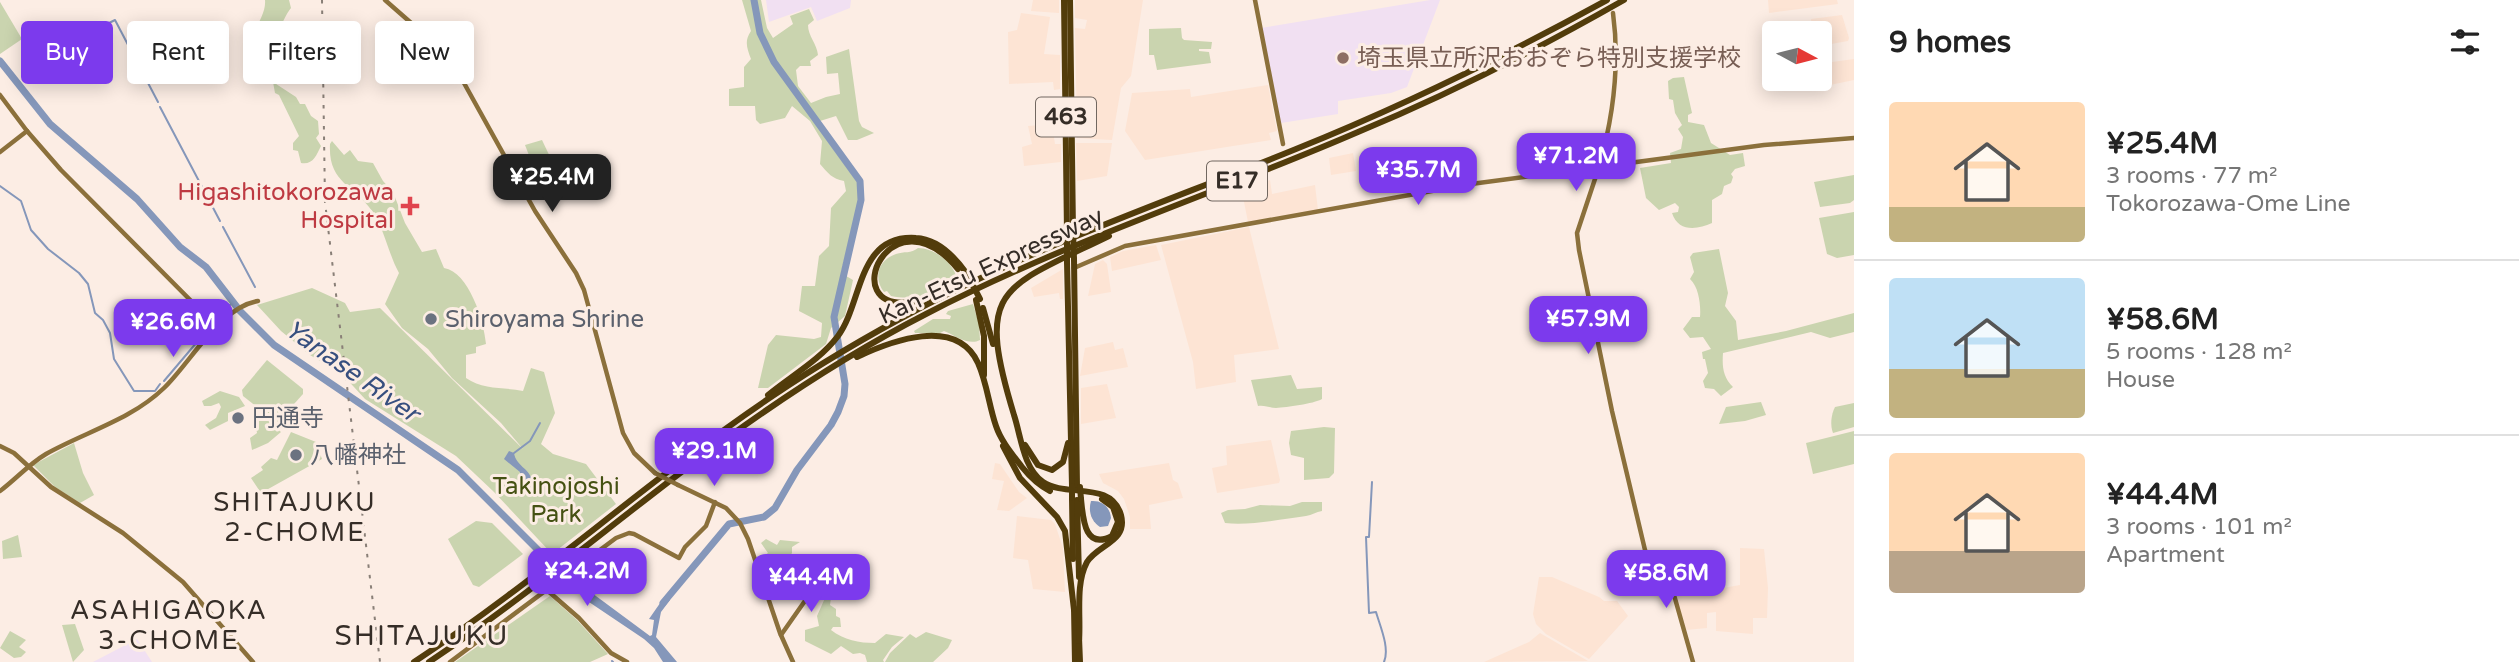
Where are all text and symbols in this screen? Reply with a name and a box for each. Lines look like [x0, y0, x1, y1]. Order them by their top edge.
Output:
chip: Buy [21, 21, 113, 84]
chip: Rent [127, 21, 229, 84]
chip: Filters [243, 21, 361, 84]
chip: New [375, 21, 474, 84]
north arrow [1762, 21, 1832, 91]
map controls [1762, 21, 1832, 91]
icon: filters [2446, 23, 2484, 61]
text: 9 homes [1889, 24, 2011, 61]
place label: 埼玉県立所沢おおぞら特別支援学校 [1357, 44, 1741, 73]
marker: 埼玉県立所沢おおぞら特別支援学校 [1335, 50, 1351, 66]
road number: 463 [1036, 98, 1096, 136]
text: ¥25.4M [2106, 125, 2218, 162]
icon: home [1945, 130, 2029, 214]
pin: ¥71.2M [1519, 134, 1633, 193]
text: ¥71.2M [1533, 142, 1619, 170]
pin: ¥35.7M [1361, 148, 1475, 207]
pin: ¥25.4M [495, 154, 609, 214]
text: ¥35.7M [1375, 156, 1461, 184]
road number: E17 [1207, 162, 1267, 200]
text: 3 rooms · 77 m² [2106, 162, 2277, 190]
text: ¥25.4M [509, 163, 595, 191]
place label: Higashitokorozawa Hospital [177, 178, 394, 235]
text: Tokorozawa-Ome Line [2106, 190, 2350, 218]
marker: Higashitokorozawa Hospital [400, 196, 420, 216]
street label: Kan-Etsu Expressway [874, 201, 1108, 331]
pin: ¥57.9M [1531, 296, 1645, 356]
pin: ¥26.6M [116, 300, 230, 359]
text: ¥58.6M [2106, 301, 2219, 338]
place label: Shiroyama Shrine [445, 305, 644, 334]
text: ¥57.9M [1545, 305, 1631, 333]
icon: home [1945, 306, 2029, 390]
text: ¥26.6M [130, 308, 216, 336]
marker: Shiroyama Shrine [423, 311, 439, 327]
water label: Yanase River [279, 313, 428, 430]
text: 5 rooms · 128 m² [2106, 338, 2292, 366]
text: House [2106, 366, 2175, 394]
place label: 円通寺 [252, 404, 324, 433]
marker: 円通寺 [230, 410, 246, 426]
pin: ¥29.1M [657, 428, 771, 488]
text: ¥29.1M [671, 437, 757, 465]
place label: 八幡神社 [310, 441, 406, 470]
marker: 八幡神社 [288, 447, 304, 463]
park label: Takinojoshi Park [492, 472, 620, 529]
text: ¥44.4M [2106, 476, 2218, 513]
icon: home [1945, 481, 2029, 565]
district label: SHITAJUKU 2-CHOME [213, 487, 377, 548]
text: 3 rooms · 101 m² [2106, 513, 2292, 541]
text: Apartment [2106, 541, 2225, 569]
pin: ¥24.2M [530, 548, 644, 608]
pin: ¥58.6M [1609, 550, 1723, 610]
pin: ¥44.4M [754, 554, 868, 614]
text: ¥24.2M [544, 557, 630, 585]
text: ¥58.6M [1623, 559, 1709, 587]
text: ¥44.4M [768, 563, 854, 591]
district label: ASAHIGAOKA 3-CHOME [70, 595, 268, 656]
district label: SHITAJUKU [335, 619, 509, 653]

